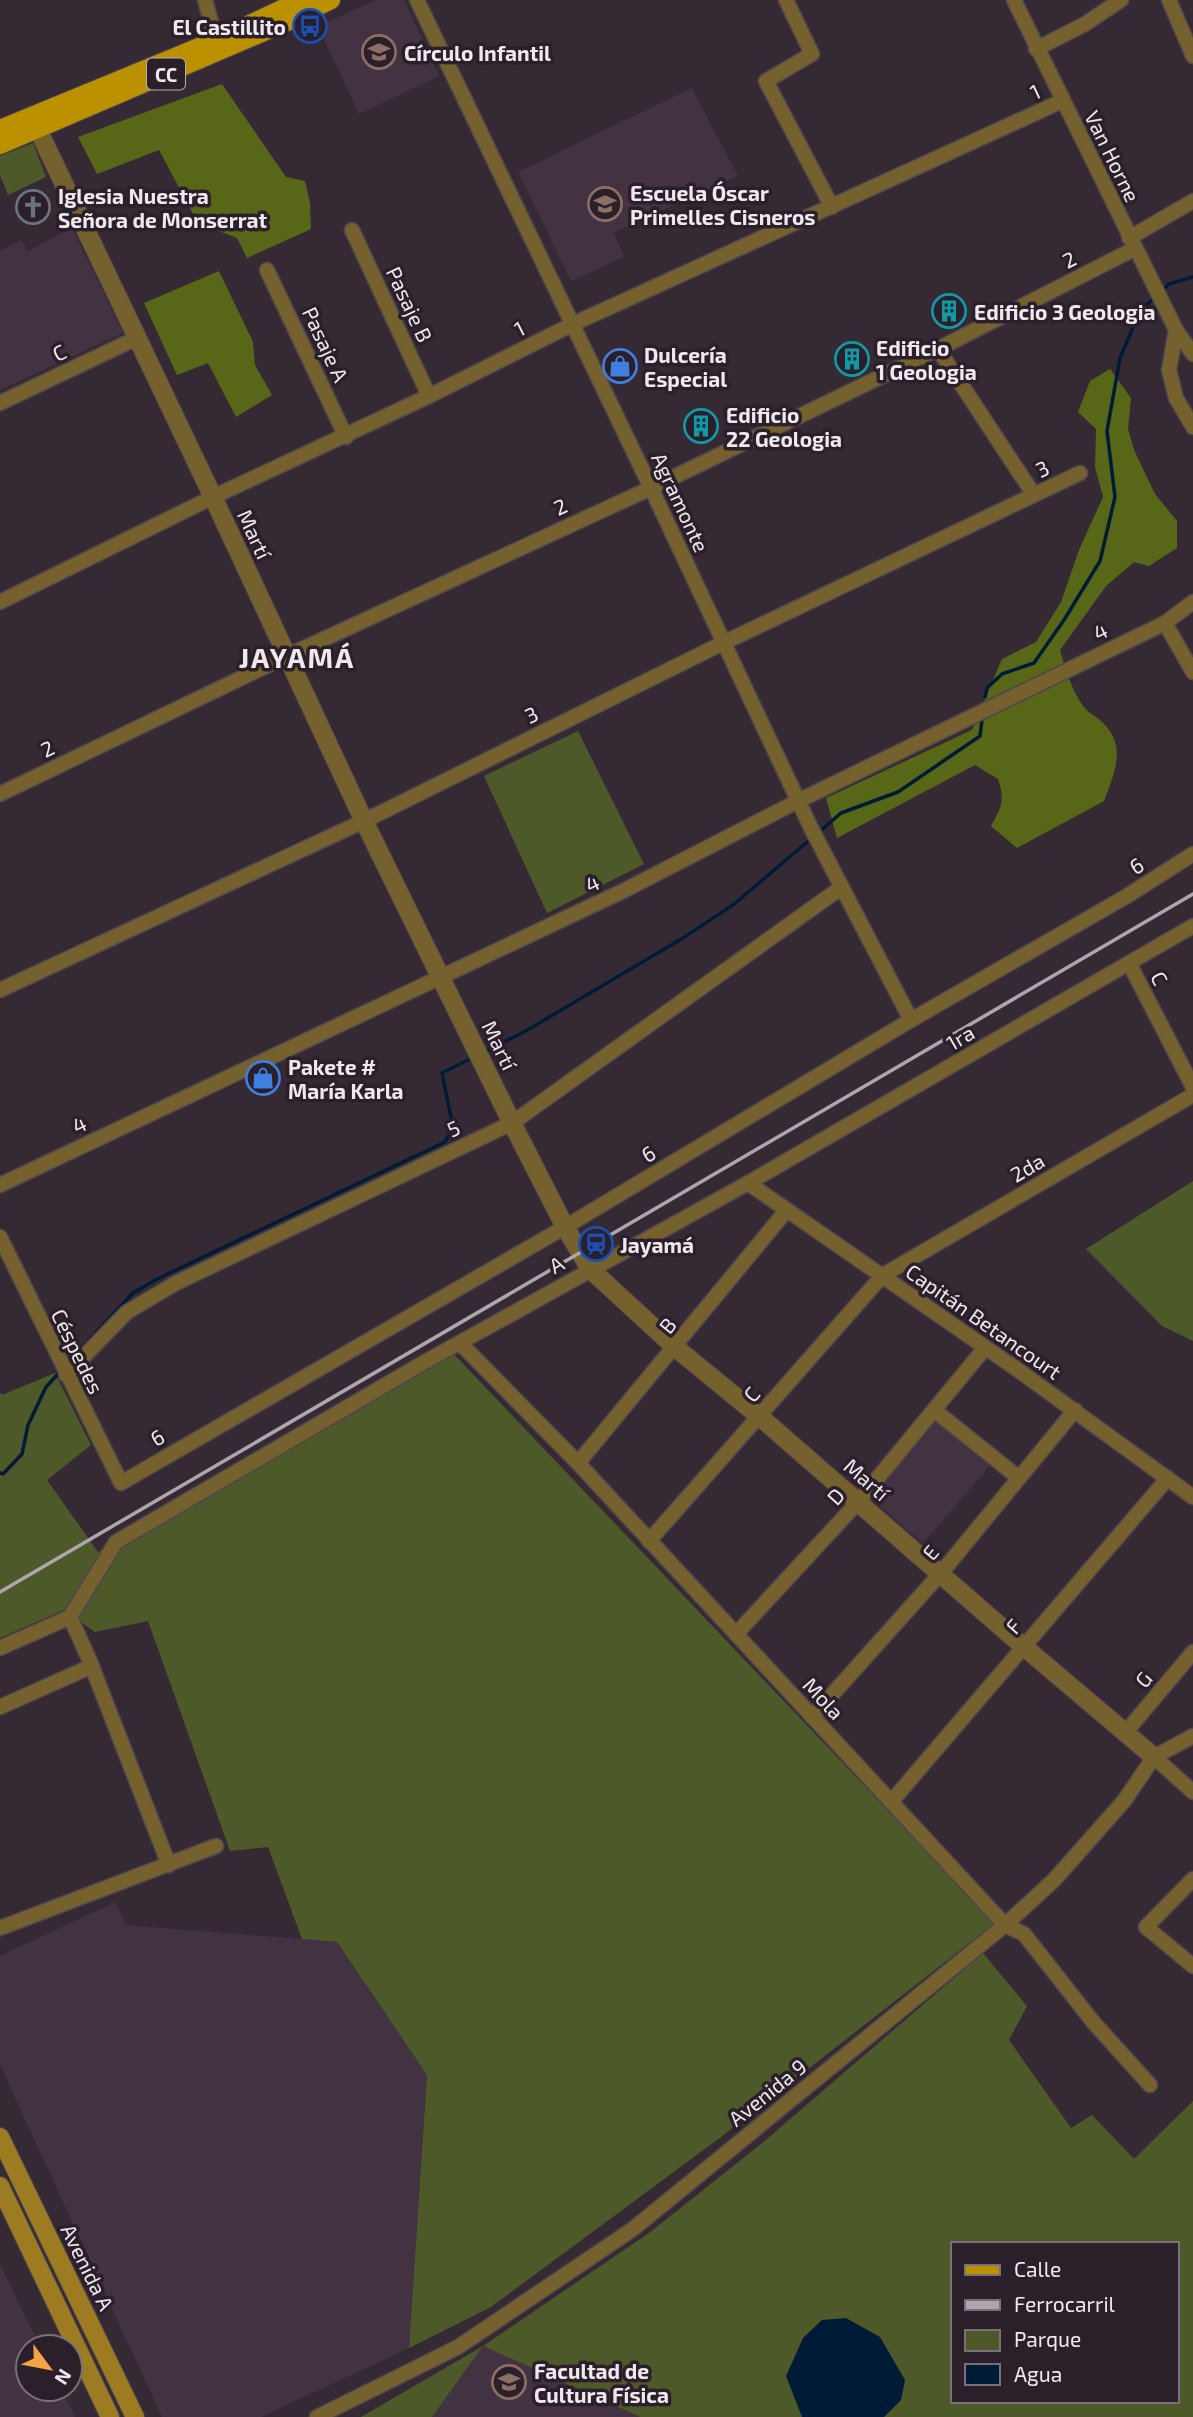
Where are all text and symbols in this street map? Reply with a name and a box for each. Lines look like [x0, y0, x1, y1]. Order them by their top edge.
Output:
bus stop icon: El Castillito [291, 7, 329, 45]
place label: El Castillito [172, 14, 286, 39]
school or university icon: Círculo Infantil [360, 33, 398, 71]
place label: Círculo Infantil [404, 40, 551, 65]
road number: CC [147, 58, 185, 90]
street label: 1 [1026, 78, 1044, 104]
street label: Van Horne [1080, 106, 1146, 206]
place label: Escuela Óscar Primelles Cisneros [630, 180, 815, 229]
place label: Iglesia Nuestra Señora de Monserrat [58, 183, 268, 232]
school or university icon: Escuela Óscar Primelles Cisneros [586, 185, 624, 223]
church icon: Iglesia Nuestra Señora de Monserrat [14, 188, 52, 226]
street label: 2 [1058, 245, 1080, 273]
street label: Pasaje B [381, 262, 438, 346]
building icon: Edificio 3 Geologia [930, 292, 968, 330]
place label: Edificio 3 Geologia [974, 299, 1155, 324]
street label: Pasaje A [297, 303, 354, 386]
street label: 1 [510, 315, 528, 341]
place label: Edificio 1 Geologia [876, 335, 977, 384]
street label: C [48, 338, 70, 366]
building icon: Edificio 1 Geologia [833, 340, 871, 378]
place label: Dulcería Especial [644, 342, 727, 391]
shop icon: Dulcería Especial [601, 347, 639, 385]
place label: Edificio 22 Geologia [726, 402, 842, 451]
building icon: Edificio 22 Geologia [682, 407, 720, 445]
street label: Agramonte [647, 448, 715, 556]
street label: 3 [1031, 454, 1053, 482]
street label: 2 [549, 492, 571, 520]
street label: Martí [233, 505, 278, 563]
street label: 4 [1089, 617, 1111, 645]
district label: JAYAMÁ [239, 640, 355, 674]
street label: 3 [520, 700, 542, 728]
street label: 2 [36, 734, 58, 762]
street label: 6 [1124, 851, 1148, 879]
street label: 4 [581, 869, 603, 897]
street label: C [1146, 967, 1174, 989]
street label: Martí [477, 1016, 523, 1074]
street label: 1ra [941, 1019, 979, 1055]
place label: Pakete # María Karla [288, 1054, 404, 1103]
shop icon: Pakete # María Karla [244, 1059, 282, 1097]
street label: 4 [68, 1110, 90, 1138]
street label: 5 [442, 1114, 464, 1142]
street label: 6 [636, 1139, 660, 1167]
street label: 2da [1005, 1147, 1049, 1187]
station icon: Jayamá [577, 1225, 615, 1263]
place label: Jayamá [620, 1232, 694, 1258]
street label: A [544, 1250, 568, 1278]
street label: Capitán Betancourt [902, 1258, 1066, 1384]
street label: Céspedes [47, 1304, 109, 1398]
street label: B [653, 1312, 681, 1338]
street label: C [738, 1381, 764, 1407]
street label: 6 [146, 1423, 168, 1451]
street label: Martí [839, 1453, 895, 1506]
street label: D [821, 1482, 849, 1510]
street label: E [917, 1539, 943, 1565]
street label: F [1000, 1614, 1026, 1638]
street label: G [1129, 1666, 1157, 1692]
street label: Mola [798, 1672, 850, 1724]
street label: Avenida 9 [723, 2053, 811, 2131]
street label: Avenida A [56, 2220, 120, 2314]
legend [951, 2242, 1179, 2403]
text: Calle [1014, 2256, 1061, 2281]
text: Ferrocarril [1014, 2291, 1116, 2316]
text: Parque [1014, 2326, 1081, 2351]
north arrow [14, 2333, 84, 2403]
place label: Facultad de Cultura Física [534, 2358, 669, 2407]
text: Agua [1014, 2361, 1062, 2386]
school or university icon: Facultad de Cultura Física [490, 2363, 528, 2401]
text: N [50, 2365, 77, 2389]

